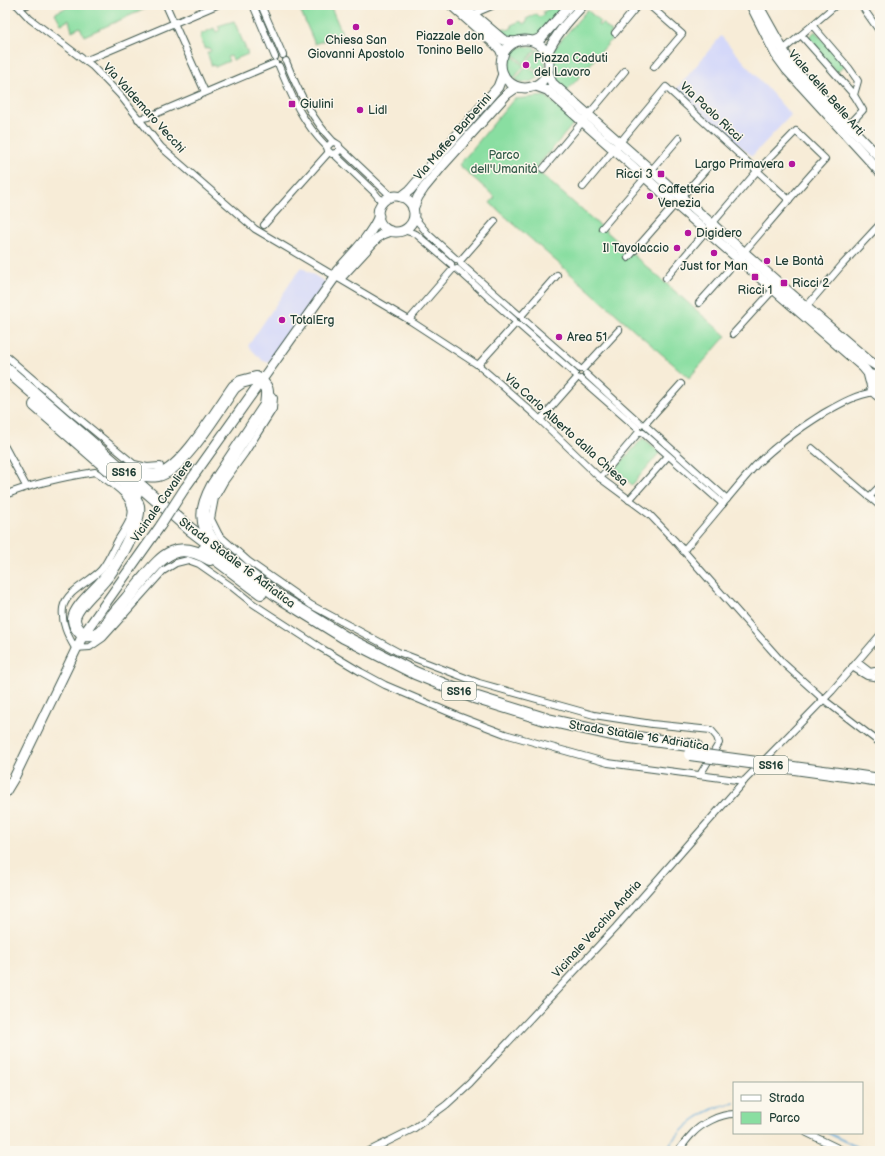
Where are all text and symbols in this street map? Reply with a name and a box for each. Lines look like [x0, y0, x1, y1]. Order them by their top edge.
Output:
marker: Piazzale don Tonino Bello [445, 17, 455, 27]
marker: Chiesa San Giovanni Apostolo [351, 22, 361, 32]
place label: Piazzale don Tonino Bello [416, 29, 485, 58]
place label: Chiesa San Giovanni Apostolo [307, 33, 405, 62]
street label: Viale delle Belle Arti [785, 47, 867, 139]
place label: Piazza Caduti del Lavoro [534, 51, 608, 80]
street label: Via Valdemaro Vecchi [100, 60, 189, 156]
marker: Piazza Caduti del Lavoro [521, 60, 531, 70]
street label: Via Paolo Ricci [676, 79, 746, 145]
street label: Via Maffeo Barberini [411, 90, 495, 184]
place label: Giulini [300, 97, 334, 112]
marker: Giulini [287, 99, 297, 109]
place label: Lidl [368, 103, 387, 118]
marker: Lidl [355, 105, 365, 115]
park label: Parco dell'Umanità [470, 148, 538, 177]
place label: Largo Primavera [695, 157, 784, 172]
marker: Largo Primavera [787, 159, 797, 169]
place label: Ricci 3 [615, 167, 653, 182]
marker: Ricci 3 [656, 169, 666, 179]
place label: Caffetteria Venezia [658, 182, 715, 211]
marker: Caffetteria Venezia [645, 191, 655, 201]
place label: Digidero [696, 226, 742, 241]
marker: Digidero [683, 228, 693, 238]
place label: Il Tavolaccio [603, 241, 669, 256]
marker: Il Tavolaccio [672, 243, 682, 253]
marker: Just for Man [709, 248, 719, 258]
place label: Le Bontà [775, 254, 824, 269]
marker: Le Bontà [762, 256, 772, 266]
place label: Just for Man [680, 259, 748, 274]
marker: Ricci 1 [750, 272, 760, 282]
place label: Ricci 2 [792, 276, 829, 291]
marker: Ricci 2 [779, 278, 789, 288]
place label: Ricci 1 [738, 283, 772, 298]
place label: TotalErg [290, 313, 334, 328]
marker: TotalErg [277, 315, 287, 325]
place label: Area 51 [567, 330, 607, 345]
marker: Area 51 [554, 332, 564, 342]
street label: Via Carlo Alberto dalla Chiesa [501, 371, 631, 490]
street label: Vicinale Cavaliere [128, 457, 196, 545]
road number: SS16 [107, 463, 141, 481]
street label: Strada Statale 16 Adriatica [176, 514, 298, 612]
road number: SS16 [442, 682, 476, 700]
street label: Strada Statale 16 Adriatica [568, 718, 710, 755]
road number: SS16 [754, 756, 788, 774]
street label: Vicinale Vecchia Andria [549, 877, 645, 981]
legend [733, 1082, 863, 1134]
text: Strada [769, 1091, 805, 1106]
text: Parco [769, 1111, 800, 1126]

